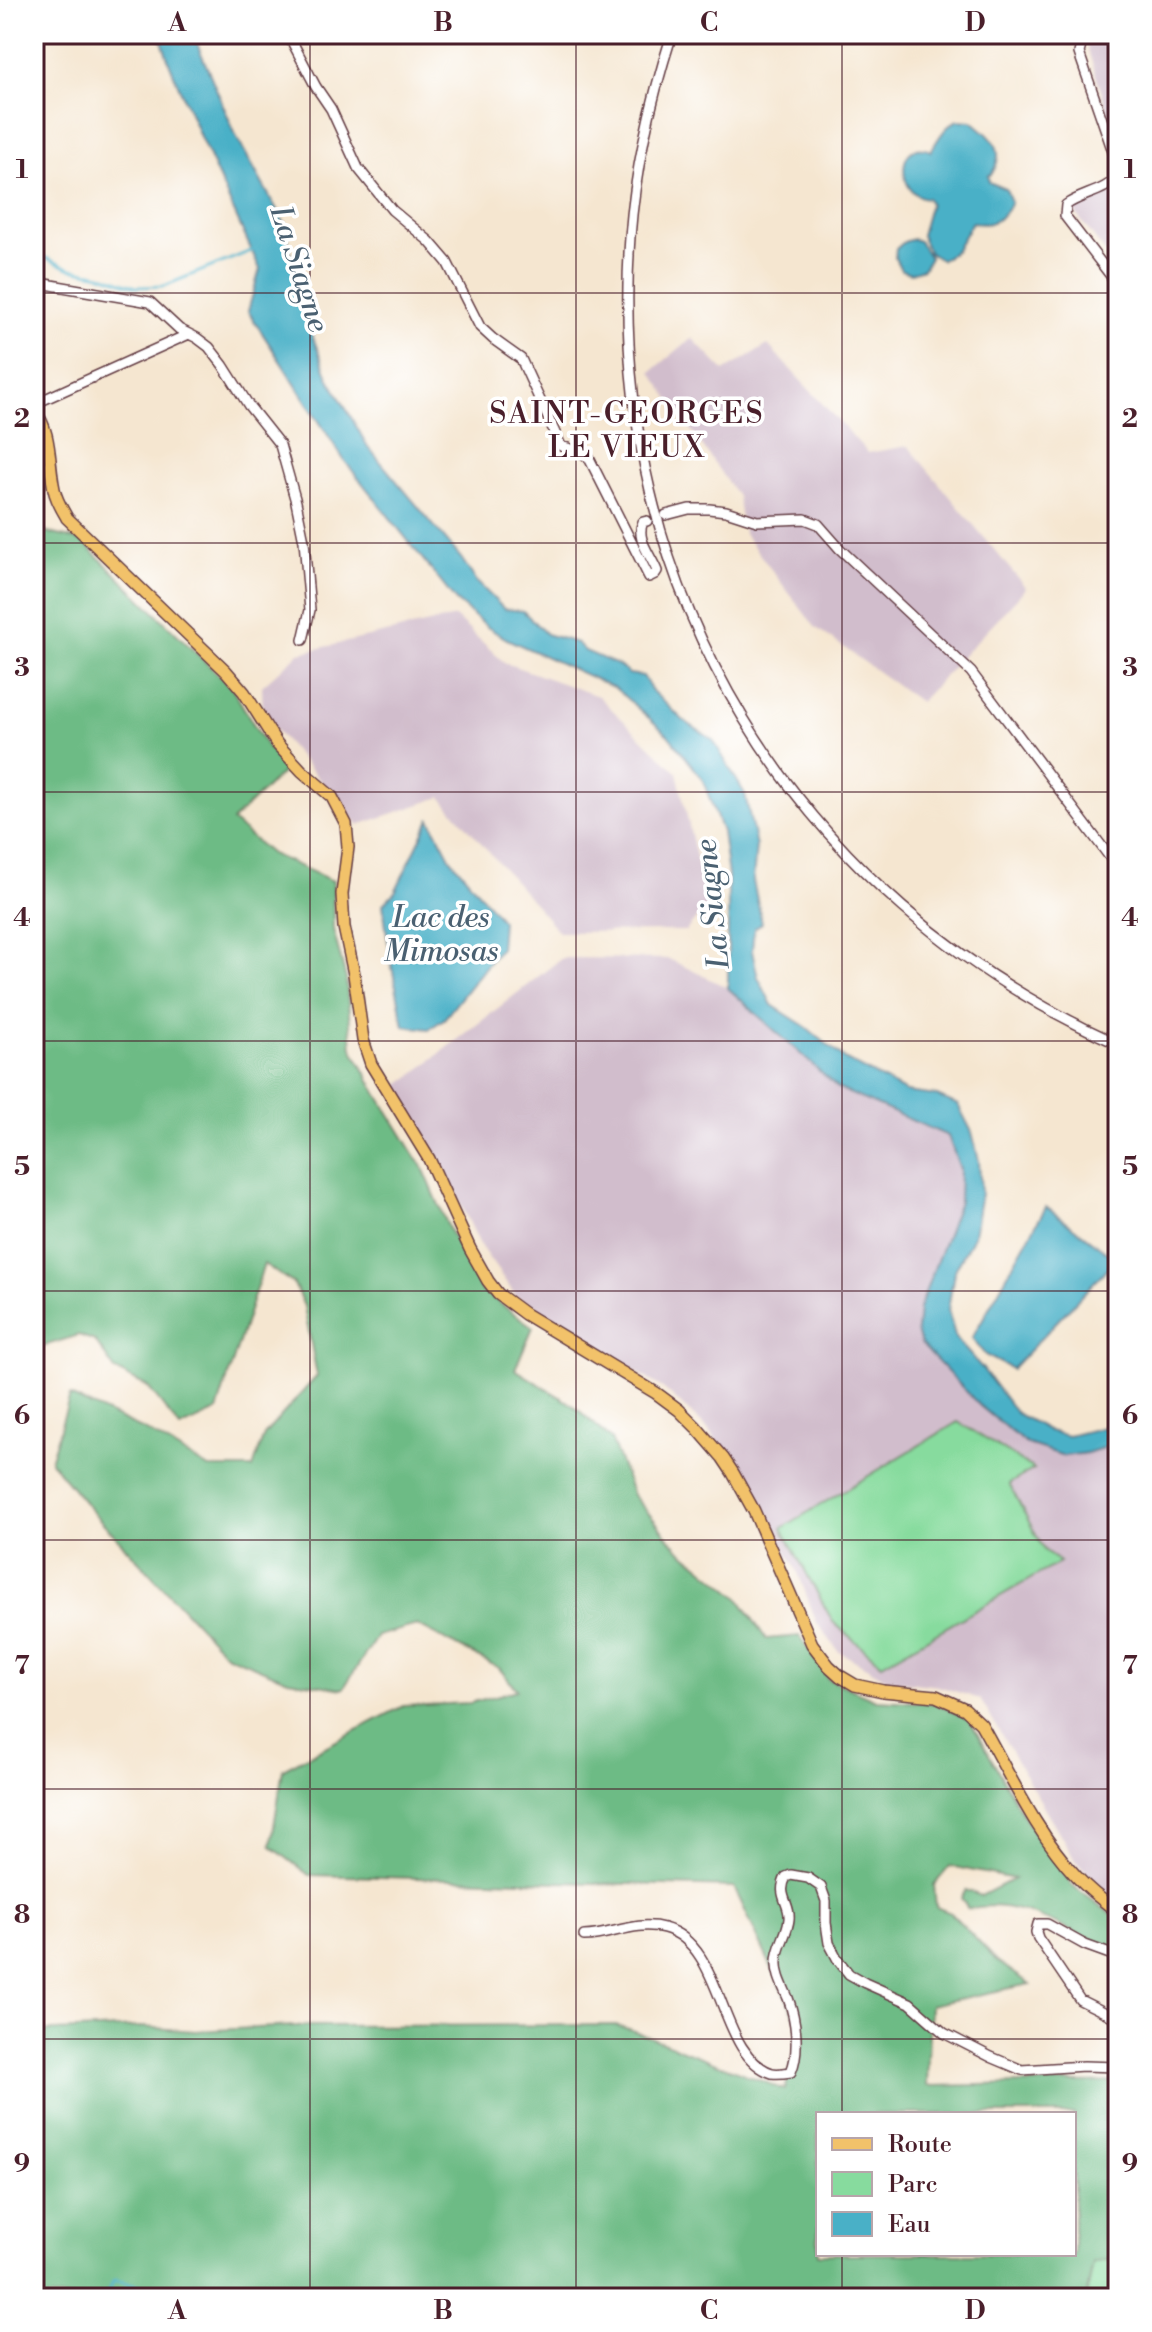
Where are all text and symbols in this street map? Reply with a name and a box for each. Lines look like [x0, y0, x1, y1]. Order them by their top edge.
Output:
text: A [167, 7, 187, 39]
text: B [433, 7, 453, 39]
text: C [700, 7, 718, 39]
text: D [965, 7, 985, 39]
text: 1 [16, 154, 29, 186]
text: 1 [1124, 154, 1137, 186]
water label: La Siagne [260, 200, 337, 337]
district label: SAINT-GEORGES LE VIEUX [489, 395, 765, 467]
text: 2 [14, 403, 30, 435]
text: 2 [1122, 403, 1138, 435]
text: 3 [14, 652, 30, 684]
text: 3 [1122, 652, 1138, 684]
water label: La Siagne [687, 837, 739, 972]
water label: Lac des Mimosas [384, 899, 498, 971]
text: 4 [13, 902, 31, 934]
text: 4 [1121, 902, 1139, 934]
text: 5 [14, 1151, 30, 1183]
text: 5 [1122, 1151, 1138, 1183]
text: 6 [14, 1400, 30, 1432]
text: 6 [1122, 1400, 1138, 1432]
text: 7 [14, 1650, 30, 1682]
text: 7 [1122, 1650, 1138, 1682]
text: 8 [14, 1899, 30, 1931]
text: 8 [1122, 1899, 1138, 1931]
legend [816, 2112, 1076, 2256]
text: Route [888, 2130, 952, 2160]
text: 9 [14, 2148, 30, 2180]
text: 9 [1122, 2148, 1138, 2180]
text: Parc [888, 2170, 938, 2200]
text: Eau [888, 2210, 931, 2240]
text: A [167, 2295, 187, 2327]
text: B [433, 2295, 453, 2327]
text: C [700, 2295, 718, 2327]
text: D [965, 2295, 985, 2327]

